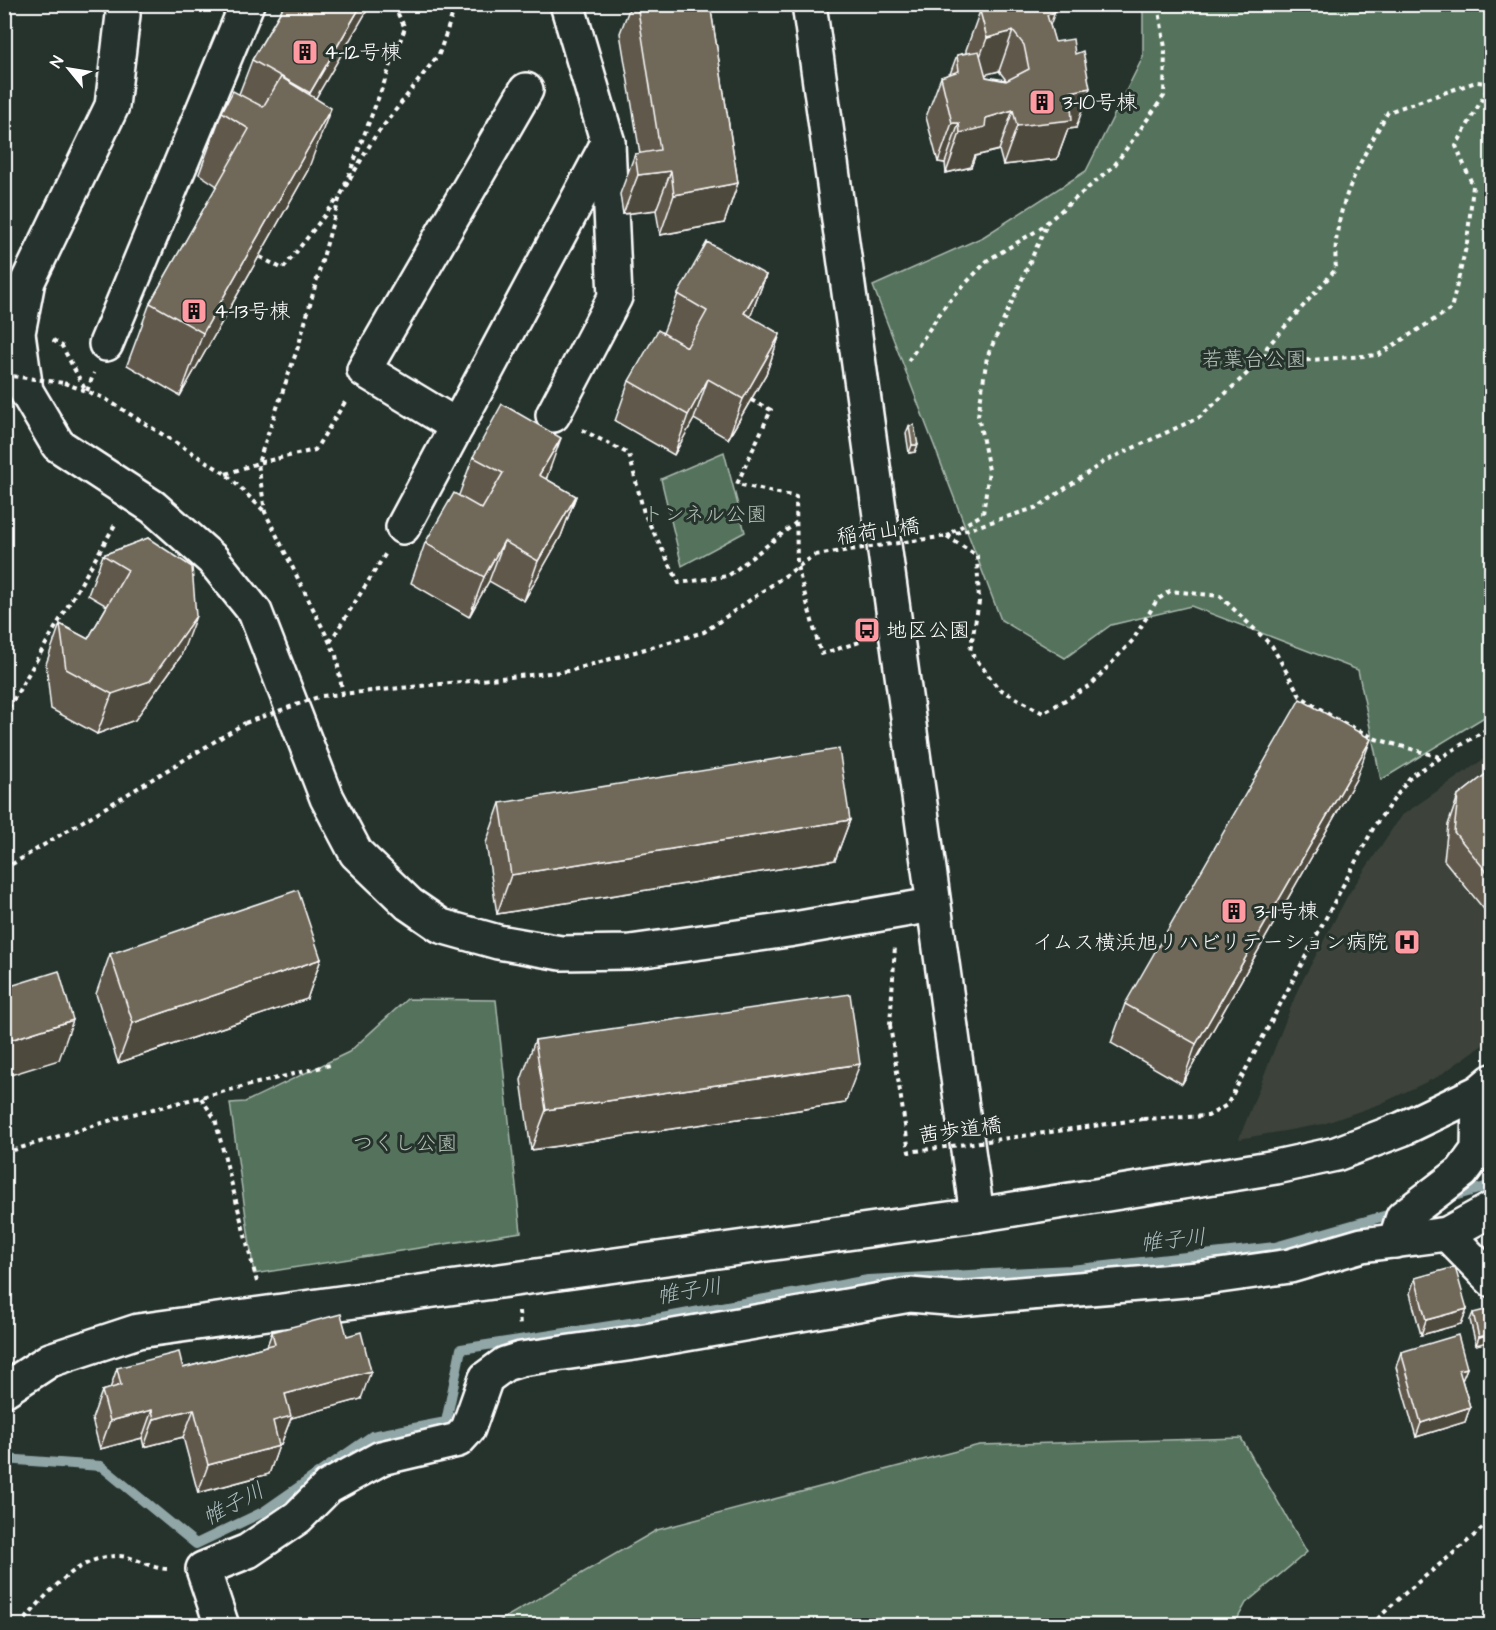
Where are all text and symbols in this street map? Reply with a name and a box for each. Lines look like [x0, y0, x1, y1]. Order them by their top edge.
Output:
building icon: 4-12号棟 [290, 37, 320, 67]
place label: 4-12号棟 [324, 38, 402, 67]
north arrow [39, 39, 99, 99]
text: N [45, 52, 69, 72]
building icon: 3-10号棟 [1027, 87, 1057, 117]
place label: 3-10号棟 [1062, 88, 1137, 117]
building icon: 4-13号棟 [179, 296, 209, 326]
place label: 4-13号棟 [214, 297, 290, 326]
park label: 若葉台公園 [1202, 345, 1307, 374]
park label: トンネル公園 [643, 500, 767, 529]
street label: 稲荷山橋 [834, 511, 922, 552]
bus stop icon: 地区公園 [852, 615, 882, 645]
place label: 地区公園 [886, 616, 970, 645]
building icon: 3-11号棟 [1219, 896, 1249, 926]
place label: 3-11号棟 [1254, 897, 1319, 926]
hospital icon: イムス横浜旭リハビリテーション病院 [1392, 927, 1422, 957]
place label: イムス横浜旭リハビリテーション病院 [1032, 928, 1388, 957]
street label: 茜歩道橋 [916, 1110, 1004, 1151]
park label: つくし公園 [353, 1129, 458, 1158]
water label: 帷子川 [1139, 1222, 1208, 1259]
water label: 帷子川 [654, 1270, 724, 1312]
water label: 帷子川 [197, 1475, 270, 1534]

